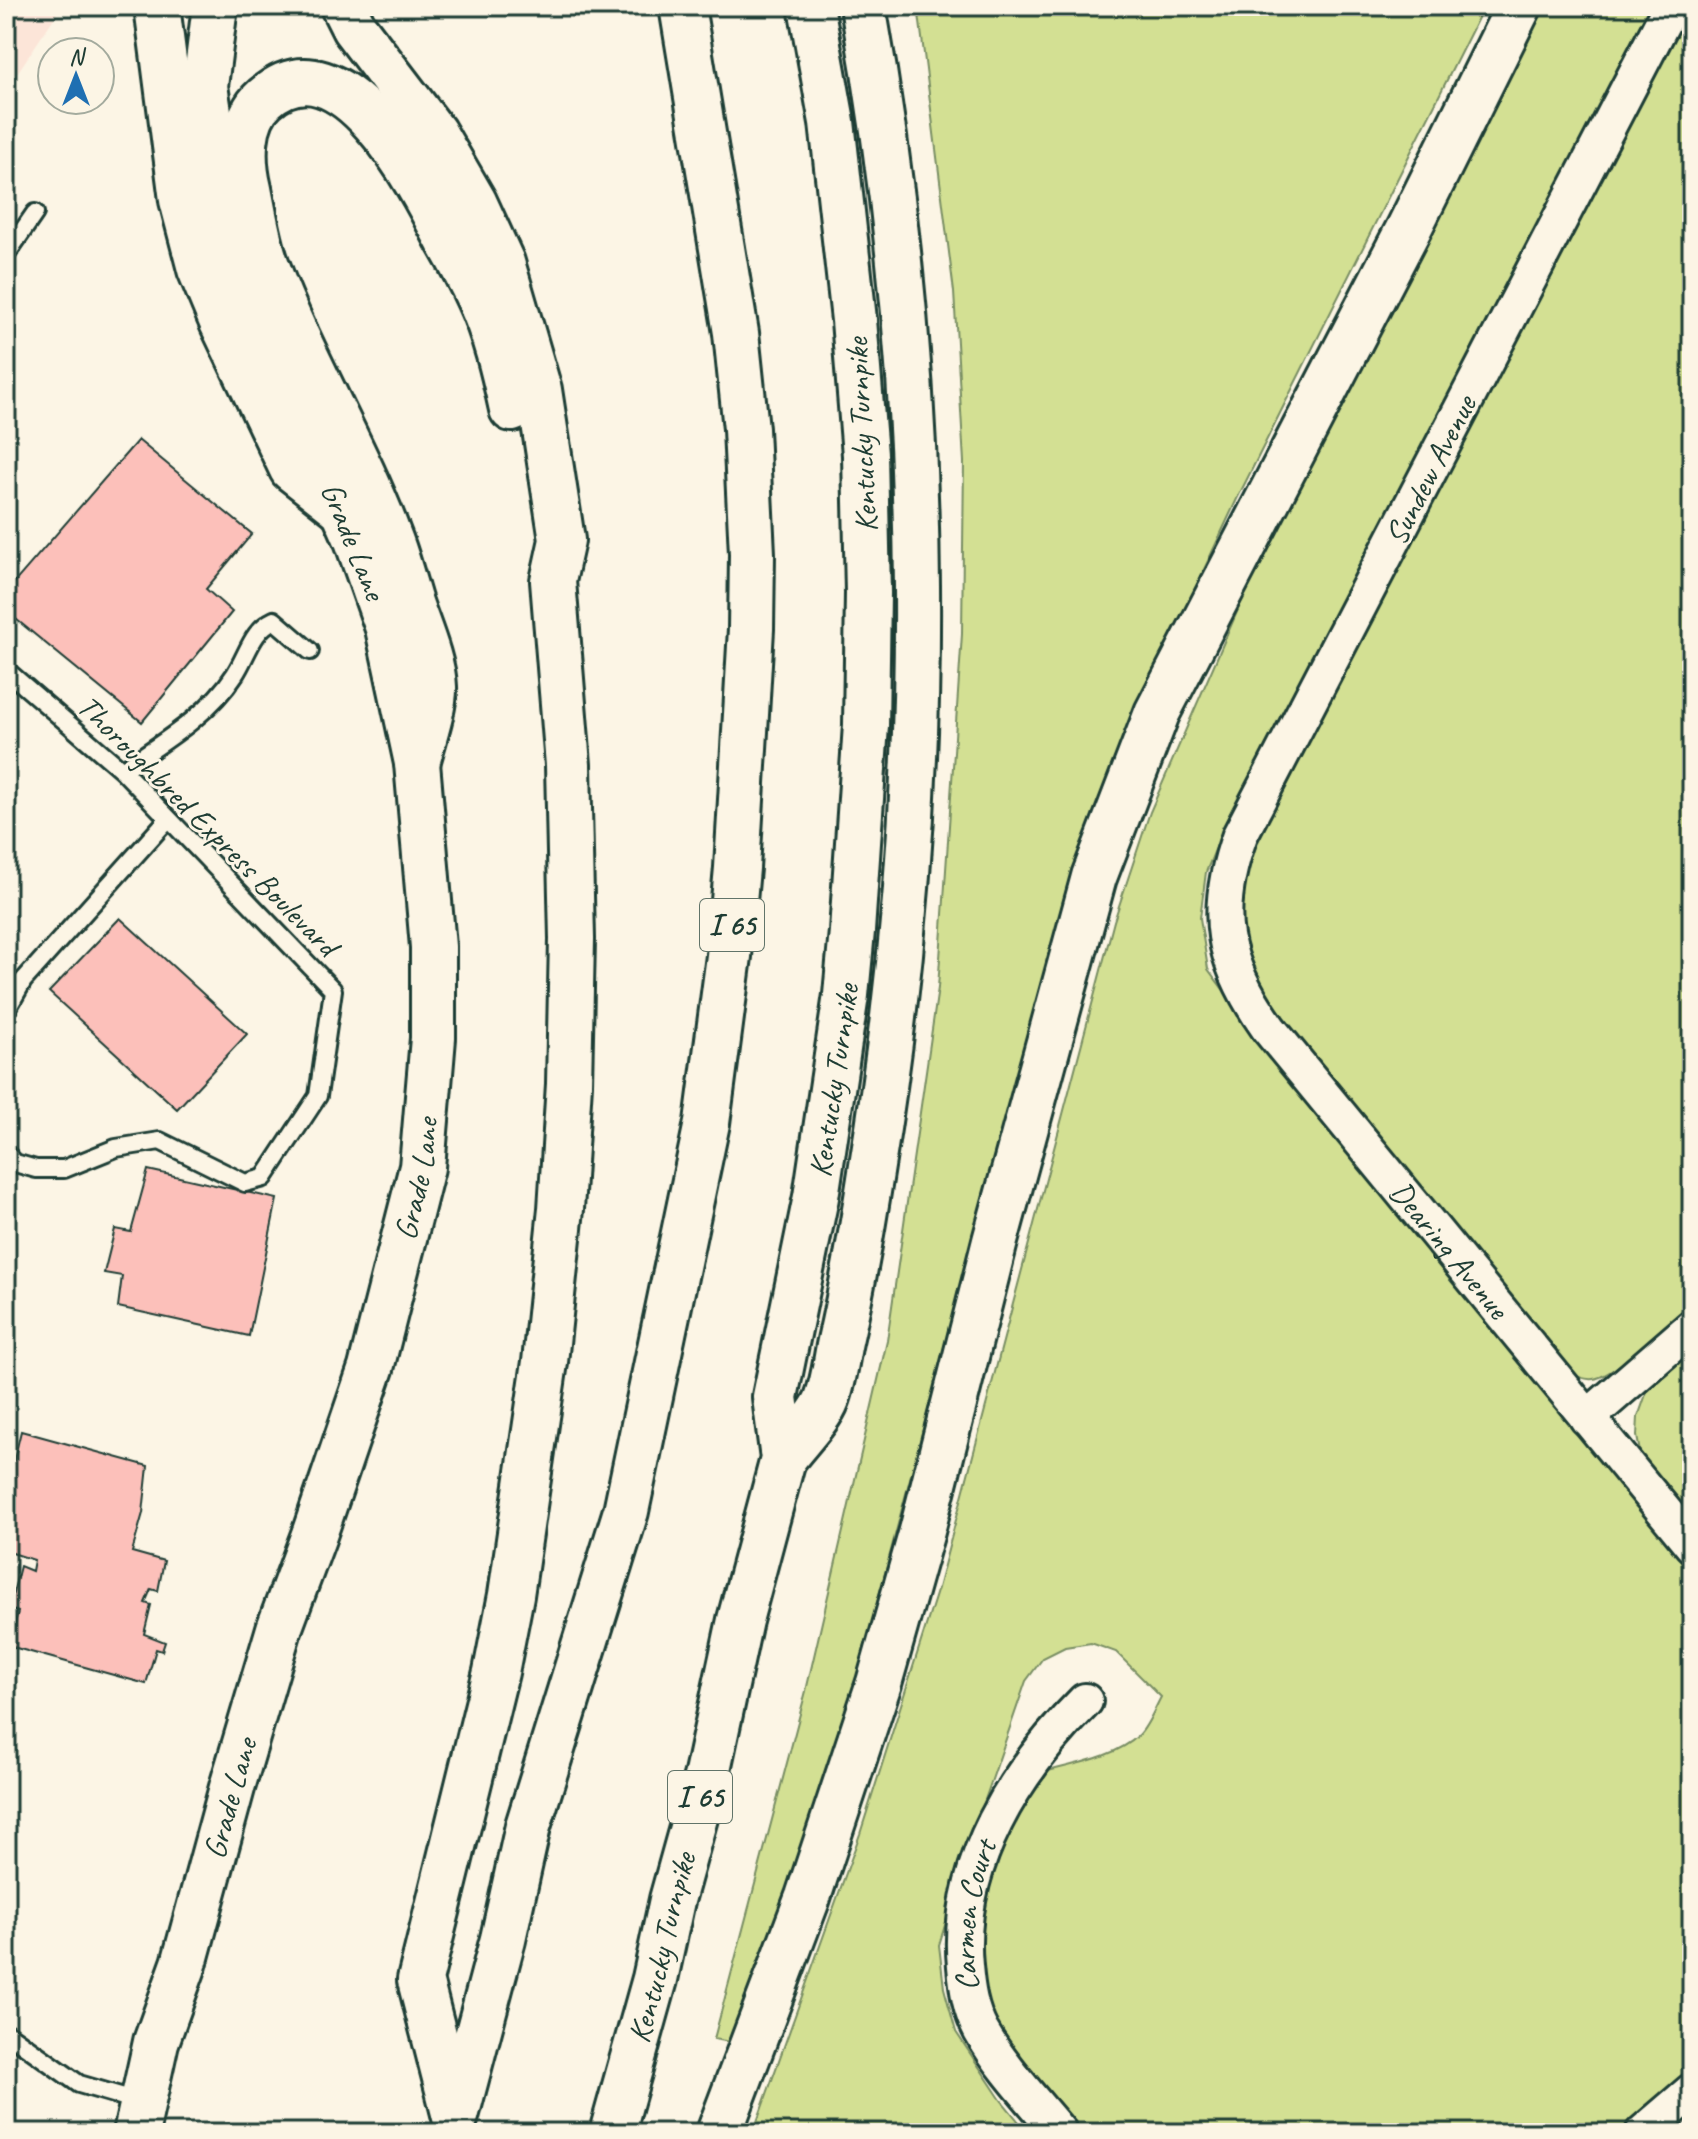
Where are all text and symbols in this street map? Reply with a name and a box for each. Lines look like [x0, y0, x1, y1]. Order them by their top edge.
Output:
north arrow [36, 36, 116, 116]
text: N [69, 43, 86, 71]
street label: Kentucky Turnpike [836, 334, 887, 533]
street label: Sundew Avenue [1375, 386, 1487, 552]
street label: Grade Lane [311, 476, 397, 608]
street label: Thoroughbred Express Boulevard [68, 686, 350, 968]
road number: I 65 [700, 899, 764, 951]
street label: Kentucky Turnpike [799, 980, 868, 1180]
street label: Grade Lane [384, 1114, 447, 1244]
street label: Dearing Avenue [1381, 1172, 1520, 1329]
street label: Grade Lane [194, 1731, 267, 1863]
road number: I 65 [668, 1771, 732, 1823]
street label: Carmen Court [944, 1830, 1007, 1994]
street label: Kentucky Turnpike [618, 1845, 706, 2047]

